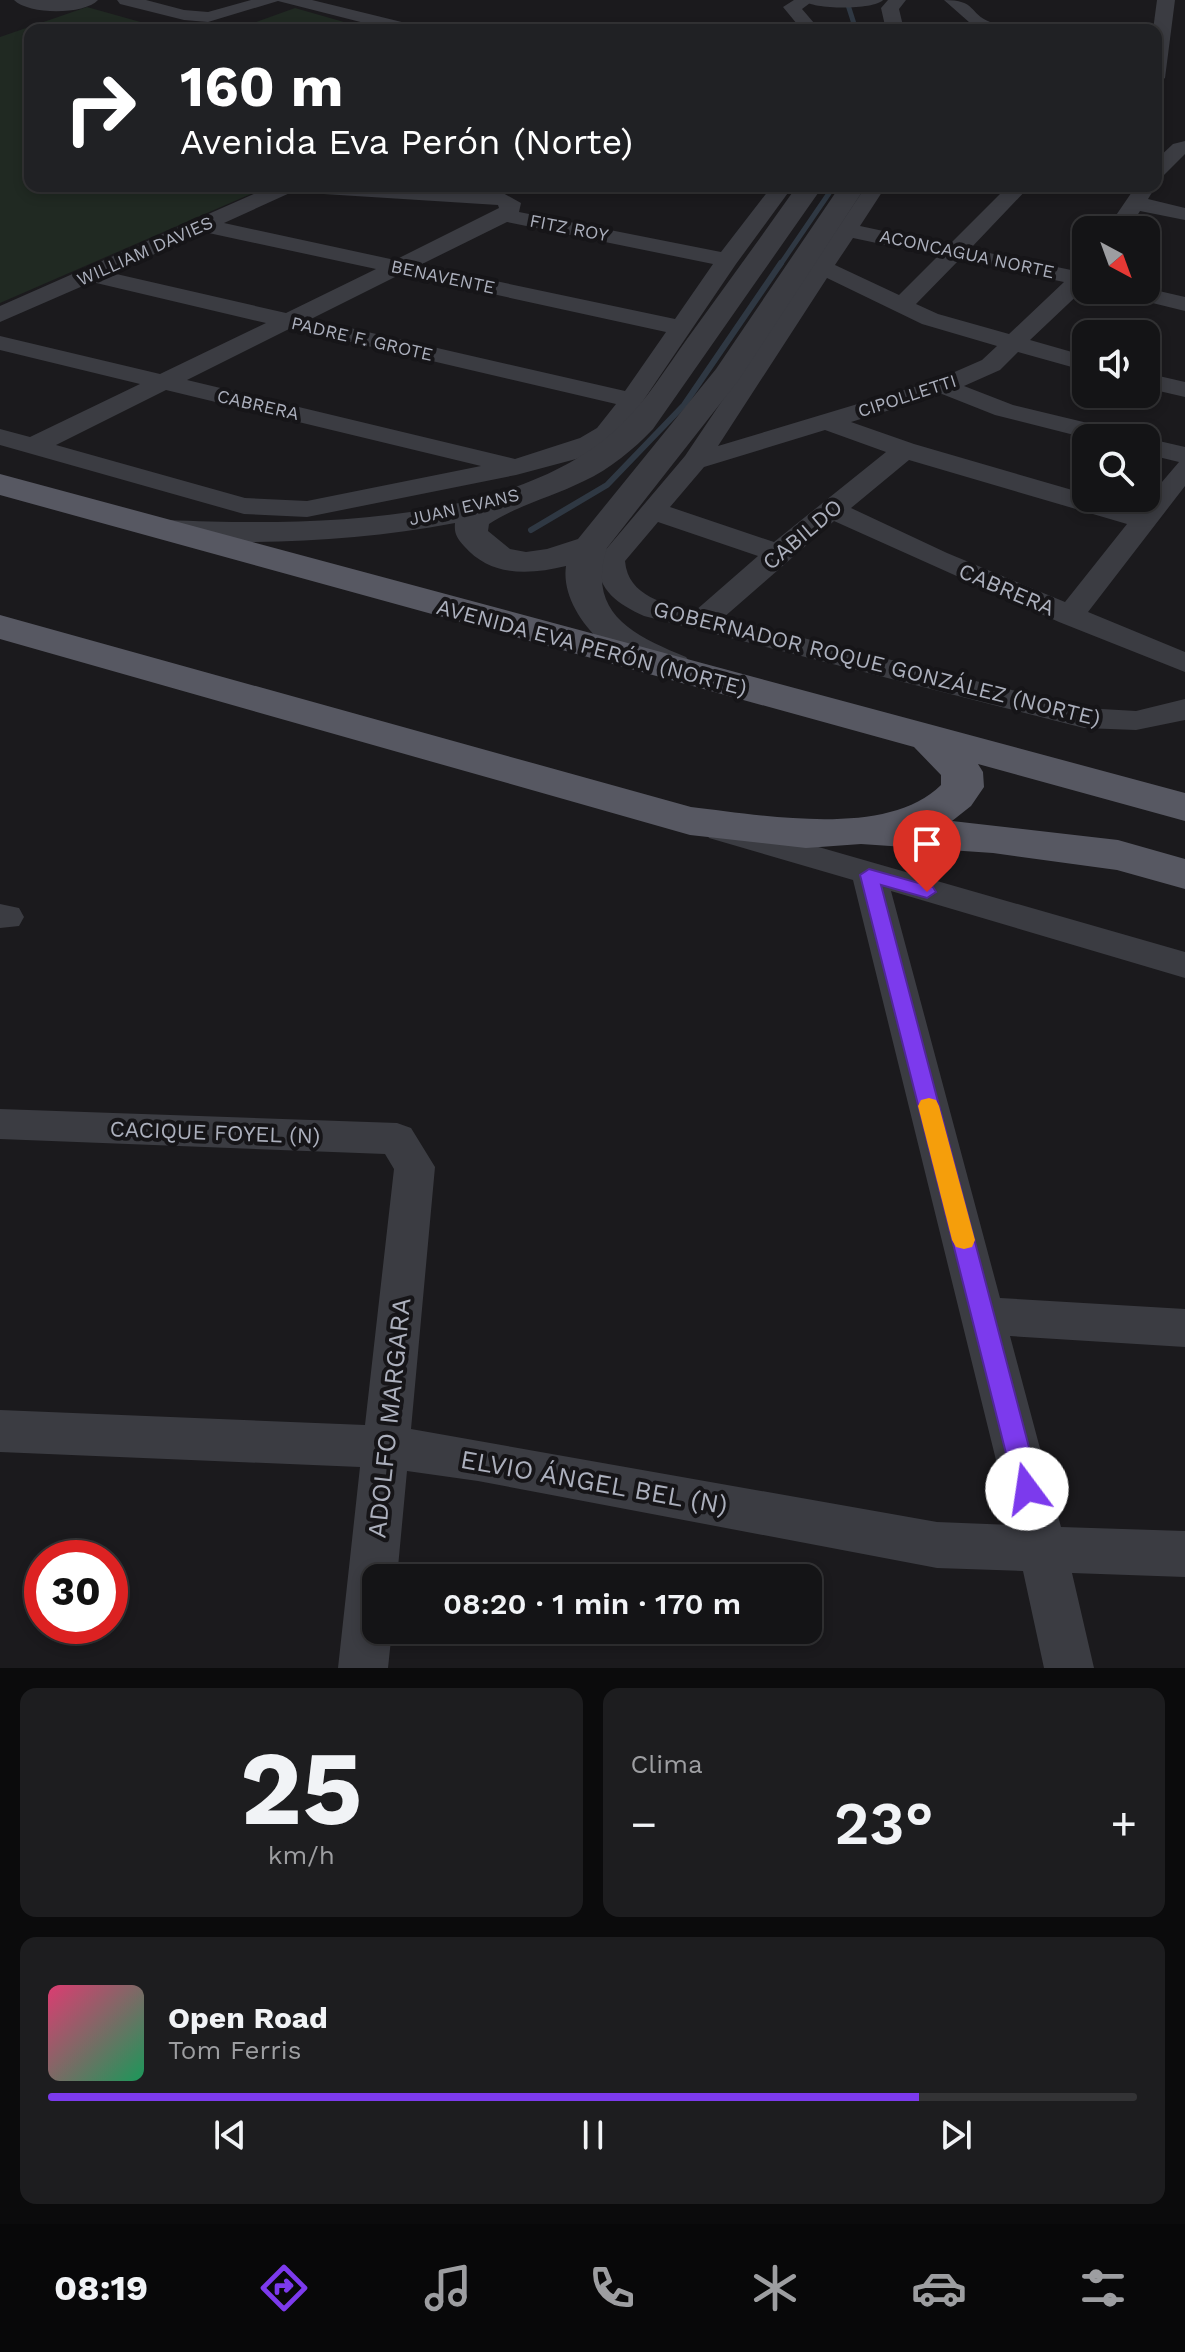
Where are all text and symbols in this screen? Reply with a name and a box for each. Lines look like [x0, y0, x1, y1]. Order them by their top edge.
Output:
text: 160 m [180, 54, 343, 120]
icon: right [48, 56, 152, 160]
text: Avenida Eva Perón (Norte) [180, 121, 633, 163]
street label: FITZ ROY [528, 210, 611, 246]
street label: WILLIAM DAVIES [74, 211, 216, 290]
north arrow [1072, 216, 1160, 304]
map controls [1072, 216, 1160, 512]
street label: ACONCAGUA NORTE [878, 225, 1056, 282]
street label: BENAVENTE [389, 255, 497, 298]
street label: PADRE F. GROTE [289, 312, 435, 365]
button: sound [1072, 320, 1160, 408]
street label: CIPOLLETTI [855, 370, 959, 421]
street label: CABRERA [215, 385, 301, 424]
button: search [1072, 424, 1160, 512]
street label: JUAN EVANS [407, 484, 521, 529]
street label: CABILDO [758, 494, 847, 575]
street label: CABRERA [955, 558, 1059, 621]
street label: AVENIDA EVA PERÓN (NORTE) [434, 594, 750, 701]
street label: GOBERNADOR ROQUE GONZÁLEZ (NORTE) [651, 596, 1103, 731]
pin [893, 810, 961, 892]
icon: arrive [905, 822, 949, 866]
street label: CACIQUE FOYEL (N) [109, 1116, 321, 1149]
street label: ADOLFO MARGARA [361, 1296, 417, 1540]
street label: ELVIO ÁNGEL BEL (N) [458, 1444, 730, 1520]
position arrow [985, 1447, 1069, 1531]
speed limit sign: 30 [24, 1540, 128, 1644]
text: 08:20 · 1 min · 170 m [443, 1586, 741, 1621]
text: 25 [240, 1727, 363, 1849]
text: Clima [631, 1749, 703, 1779]
text: 23° [834, 1788, 934, 1859]
text: − [631, 1798, 657, 1850]
text: + [1110, 1798, 1137, 1850]
text: km/h [268, 1840, 335, 1870]
text: Open Road [168, 2000, 328, 2035]
text: Tom Ferris [168, 2035, 301, 2065]
icon: previous [208, 2113, 252, 2157]
icon: pause [571, 2113, 615, 2157]
icon: next [934, 2113, 978, 2157]
icon: directions [256, 2260, 312, 2316]
icon: music [420, 2260, 476, 2316]
icon: phone [584, 2260, 640, 2316]
icon: climate [747, 2260, 803, 2316]
icon: car [911, 2260, 967, 2316]
icon: filters [1075, 2260, 1131, 2316]
text: 08:19 [54, 2267, 148, 2309]

